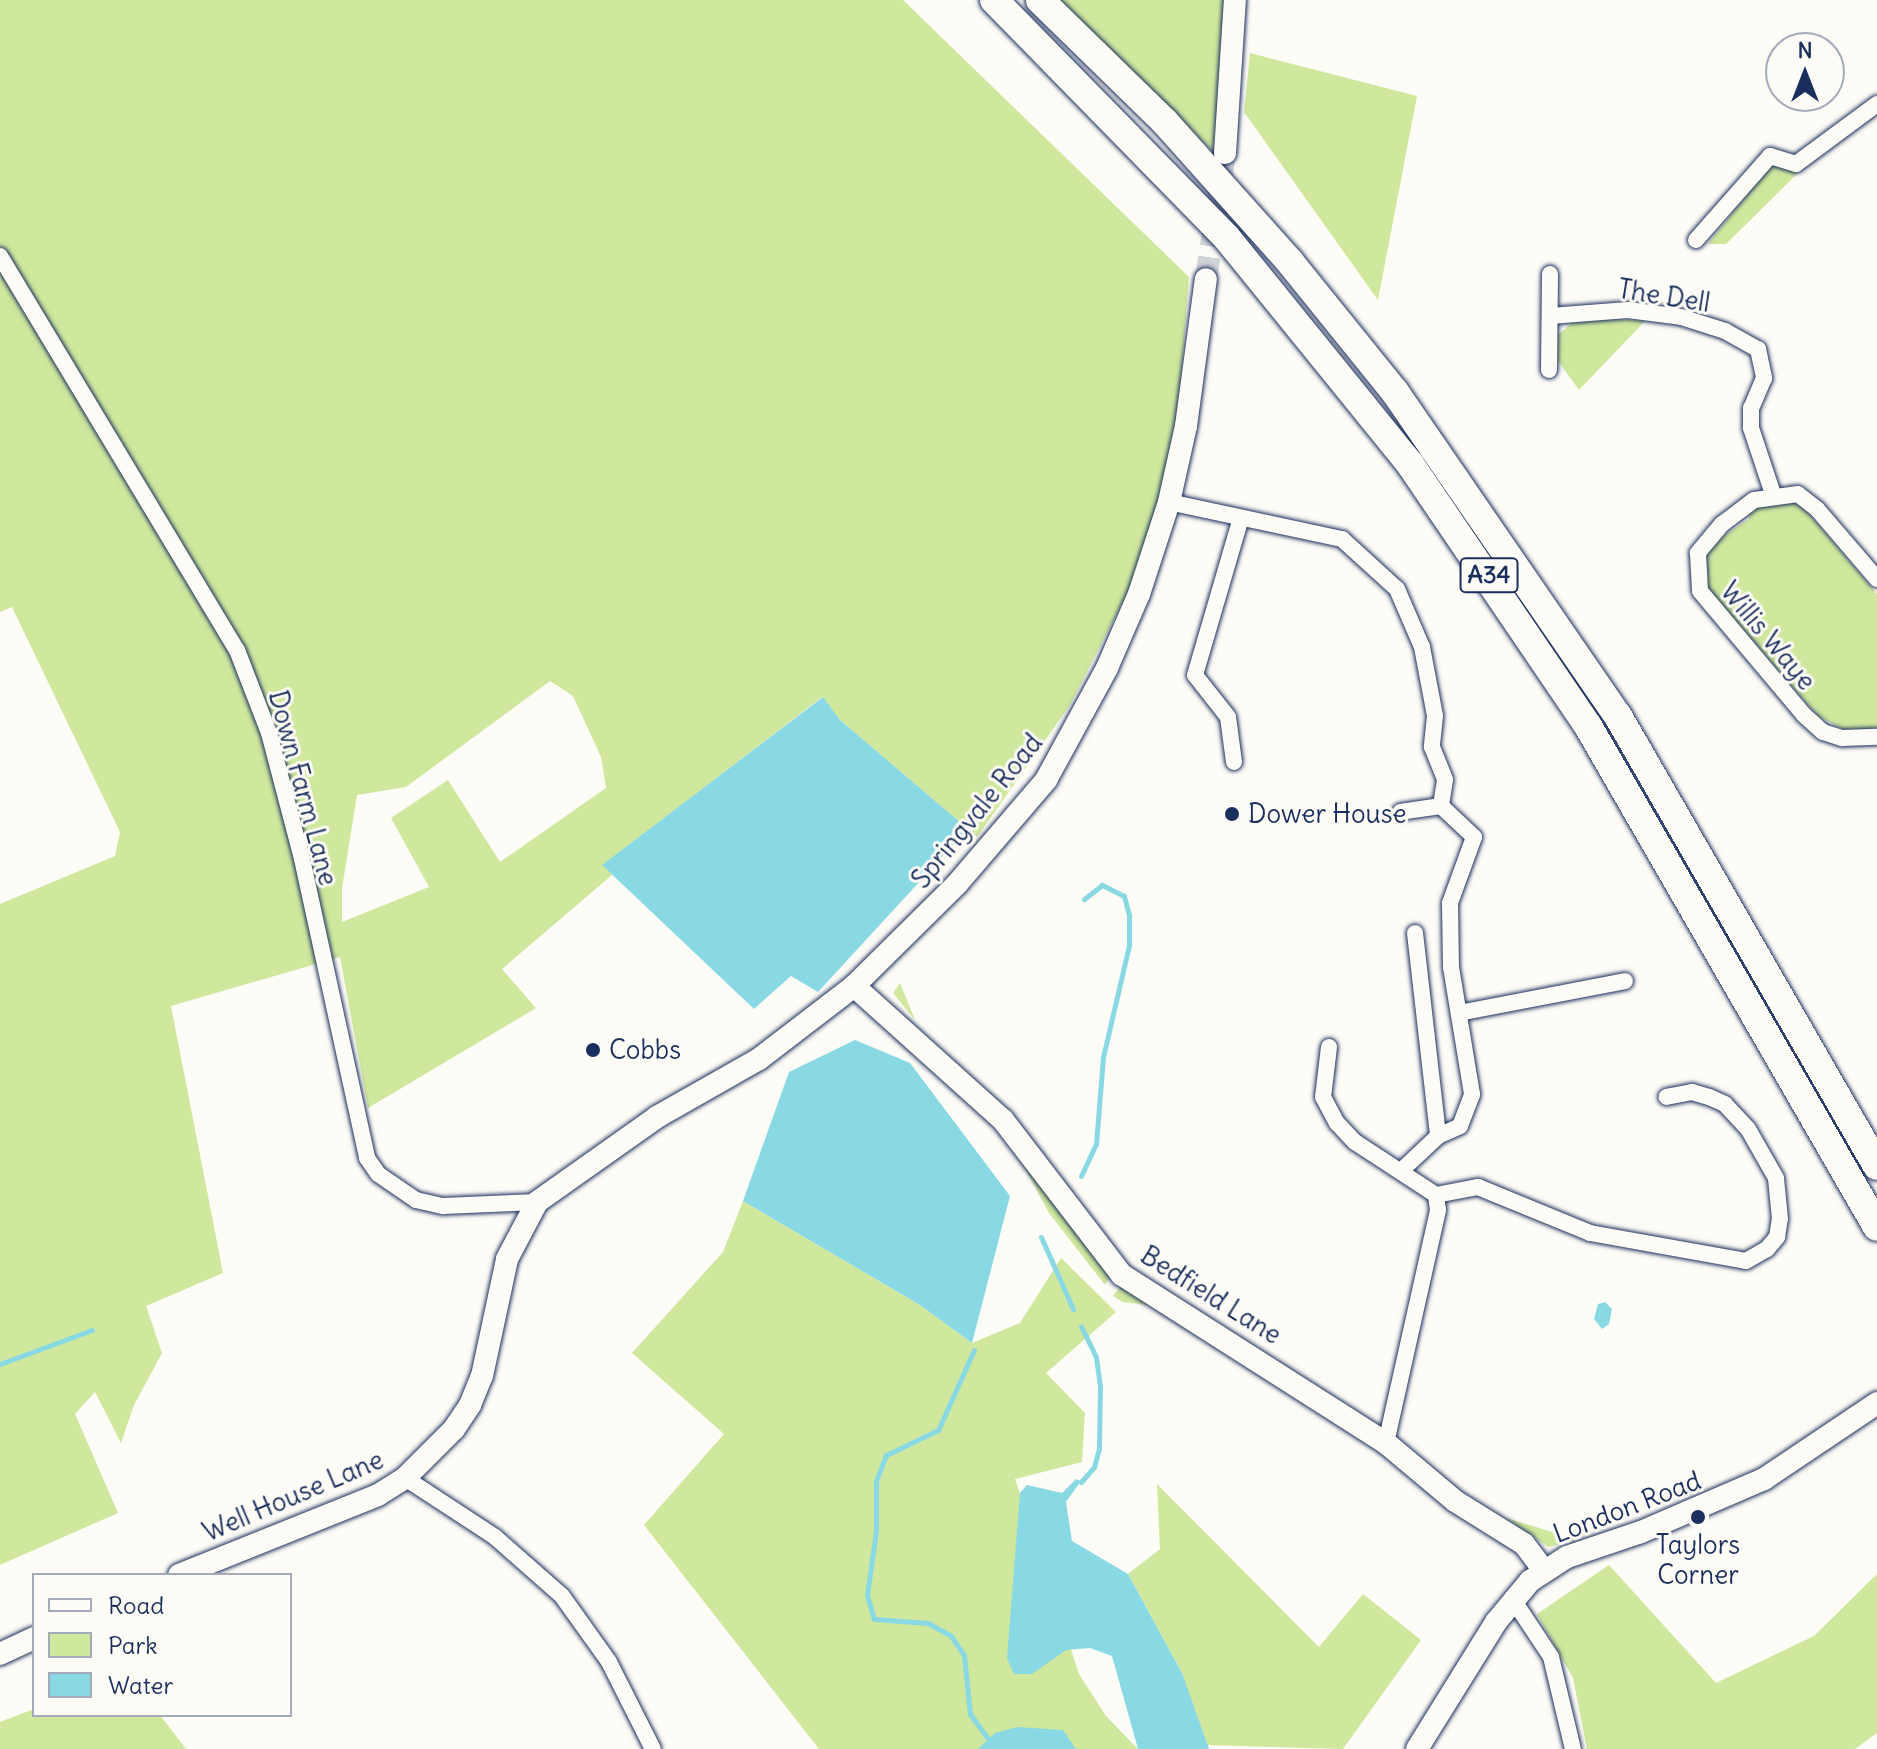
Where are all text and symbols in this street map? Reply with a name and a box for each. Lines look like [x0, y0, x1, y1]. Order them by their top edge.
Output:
north arrow [1765, 32, 1845, 112]
text: N [1797, 36, 1813, 64]
street label: The Dell [1616, 273, 1712, 319]
road number: A34 [1459, 555, 1519, 595]
street label: Willis Waye [1714, 576, 1822, 696]
street label: Down Farm Lane [262, 687, 344, 889]
street label: Springvale Road [905, 728, 1049, 894]
place label: Dower House [1248, 798, 1407, 830]
marker: Dower House [1223, 805, 1241, 823]
place label: Cobbs [609, 1034, 681, 1066]
marker: Cobbs [584, 1041, 602, 1059]
street label: Bedfield Lane [1135, 1239, 1287, 1351]
street label: Well House Lane [198, 1444, 388, 1548]
street label: London Road [1549, 1465, 1705, 1549]
marker: Taylors Corner [1689, 1508, 1707, 1526]
place label: Taylors Corner [1656, 1529, 1740, 1590]
legend [32, 1573, 292, 1717]
text: Road [108, 1590, 164, 1620]
text: Park [108, 1630, 158, 1660]
text: Water [108, 1670, 173, 1700]

